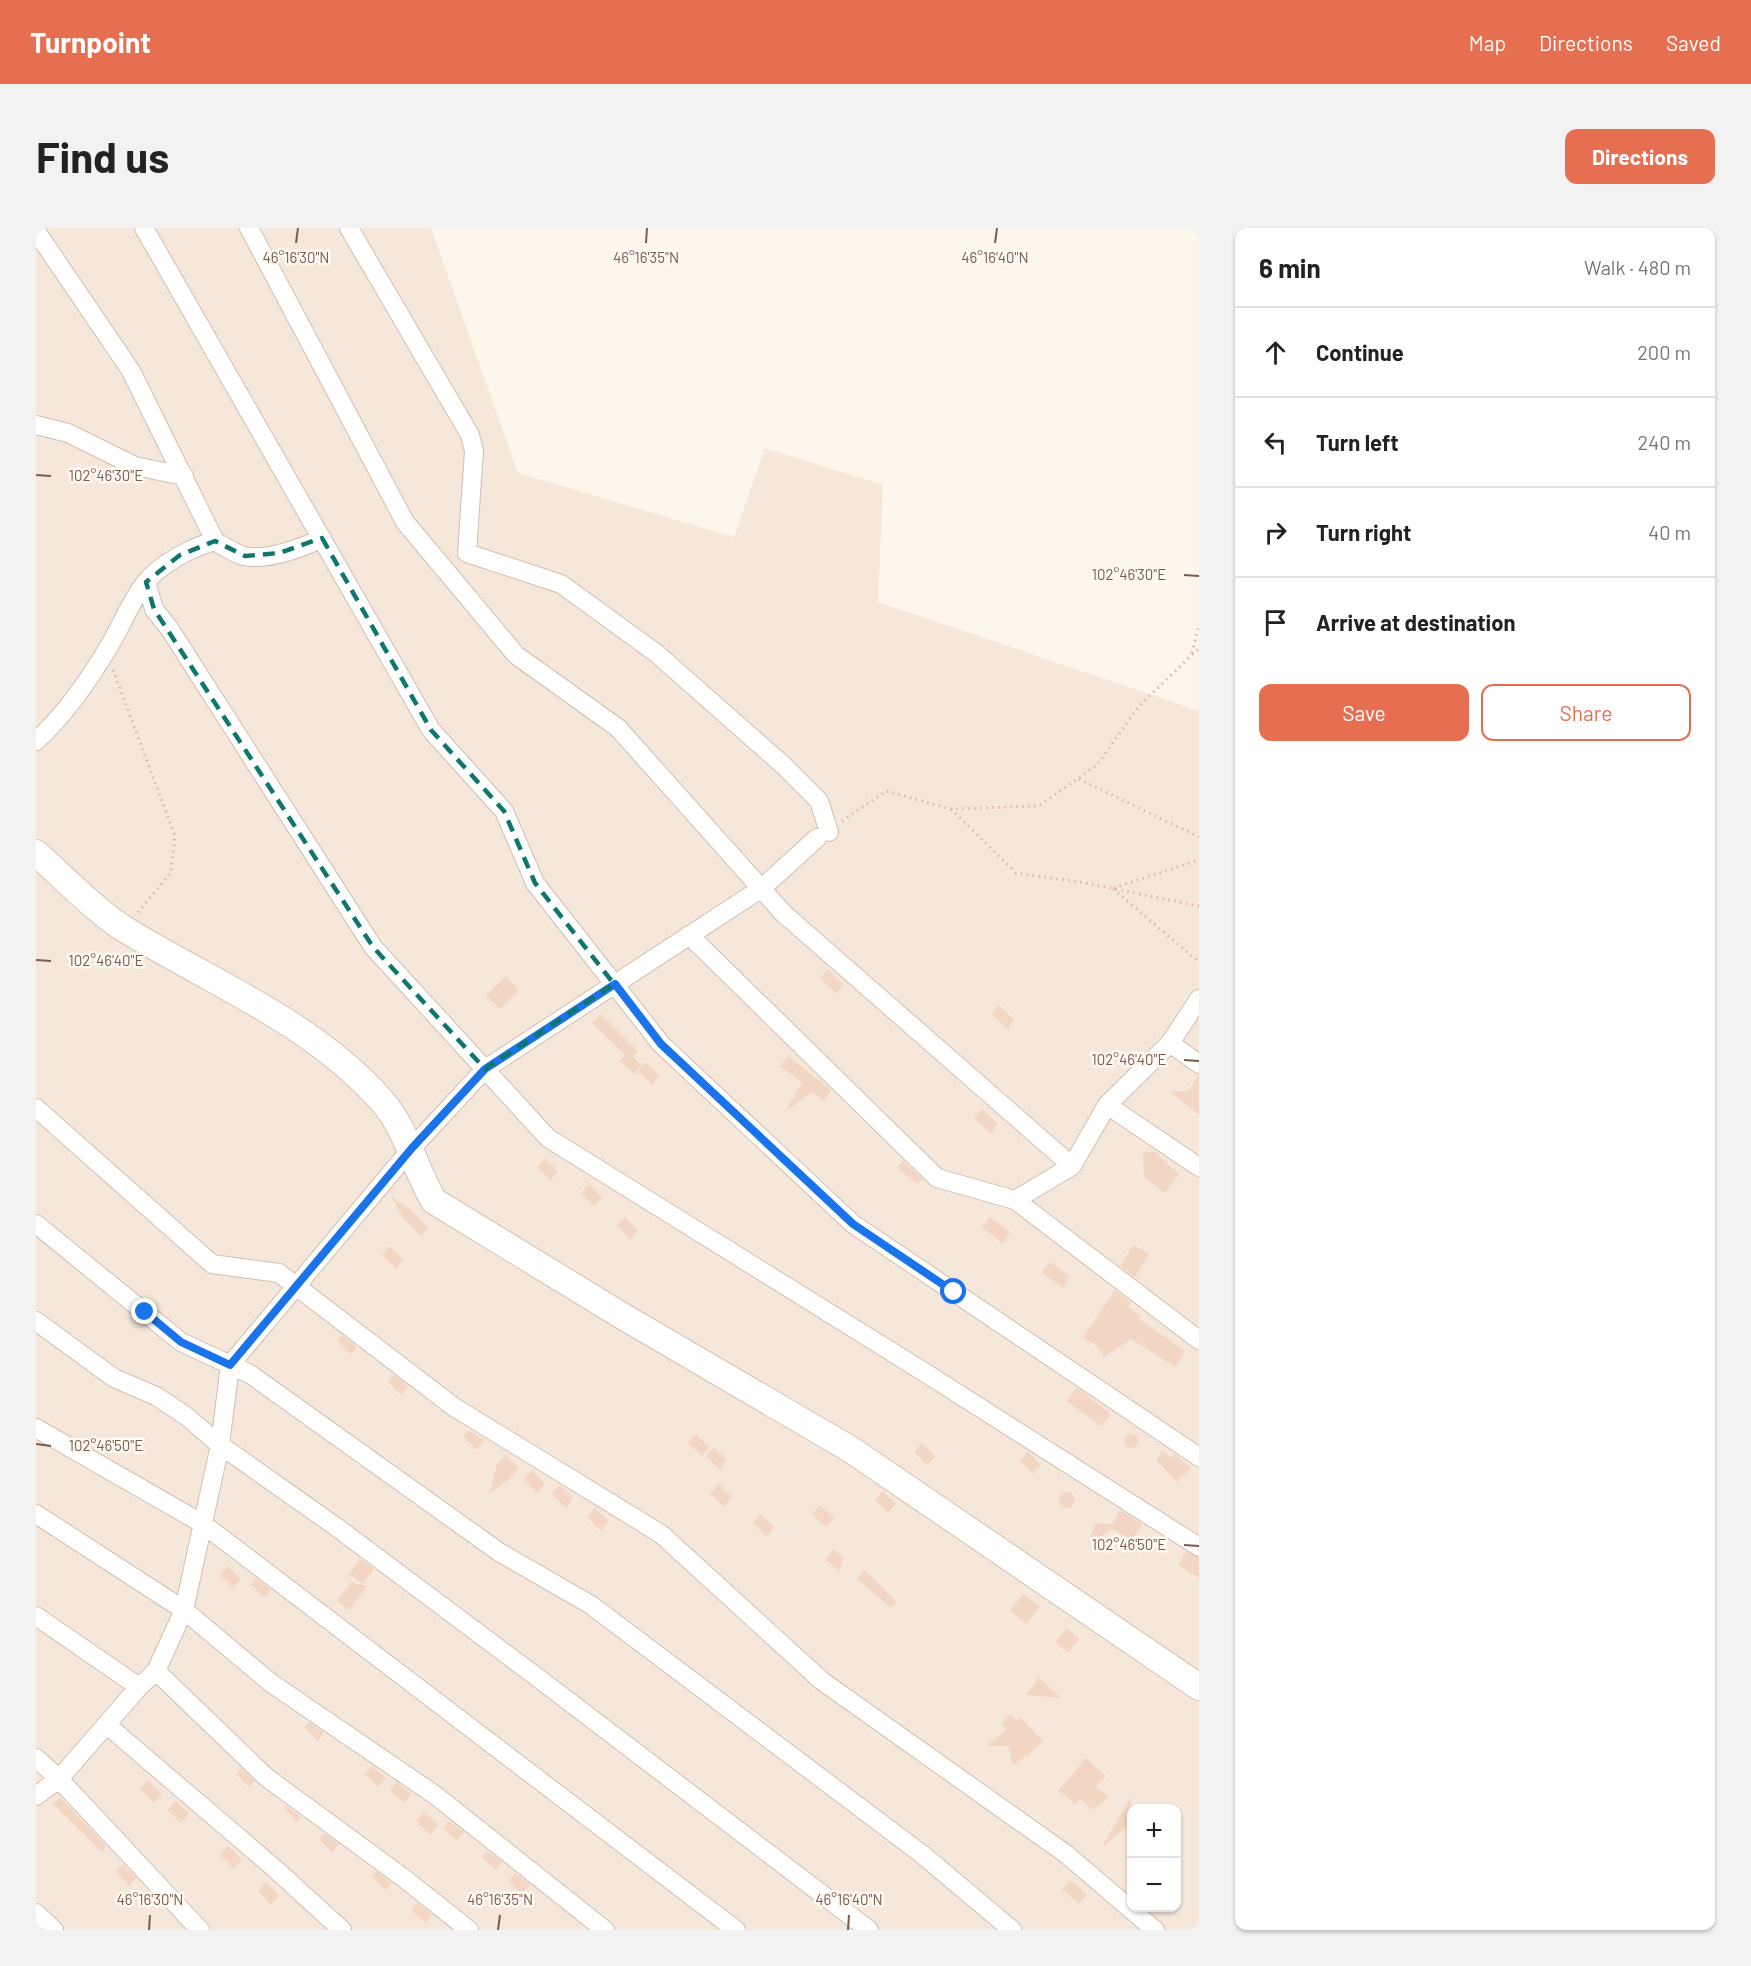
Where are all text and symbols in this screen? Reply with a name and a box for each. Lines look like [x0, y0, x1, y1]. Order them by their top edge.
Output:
text: Turnpoint [30, 25, 151, 59]
text: Map [1469, 30, 1506, 55]
text: Directions [1539, 30, 1633, 55]
text: Saved [1666, 30, 1721, 55]
button: Directions [1565, 129, 1715, 184]
text: Find us [36, 131, 169, 181]
text: 46°16'30"N [263, 248, 329, 266]
text: 46°16'35"N [613, 248, 679, 266]
text: 46°16'40"N [961, 248, 1029, 266]
text: 6 min [1259, 252, 1321, 283]
text: Walk · 480 m [1584, 255, 1691, 279]
icon: ahead [1259, 336, 1292, 369]
text: Continue [1316, 339, 1404, 365]
text: 200 m [1637, 340, 1691, 364]
icon: left [1259, 426, 1292, 459]
text: Turn left [1316, 429, 1399, 455]
text: 240 m [1637, 430, 1691, 454]
text: 102°46'30"E [69, 466, 143, 484]
icon: right [1259, 516, 1292, 549]
text: Turn right [1316, 519, 1411, 545]
text: 40 m [1648, 520, 1691, 544]
text: 102°46'30"E [1092, 565, 1166, 583]
icon: arrive [1259, 606, 1292, 639]
text: Arrive at destination [1316, 609, 1515, 635]
button: Save [1259, 684, 1469, 741]
button: Share [1481, 684, 1691, 741]
text: 102°46'40"E [68, 951, 144, 969]
text: 102°46'40"E [1091, 1050, 1167, 1068]
route start [940, 1278, 966, 1304]
route end [131, 1298, 157, 1324]
text: 102°46'50"E [69, 1436, 143, 1454]
text: 102°46'50"E [1092, 1535, 1166, 1553]
map controls [1127, 1804, 1181, 1912]
button: + [1127, 1804, 1181, 1858]
button: − [1127, 1858, 1181, 1912]
text: 46°16'30"N [117, 1890, 183, 1908]
text: 46°16'35"N [467, 1890, 533, 1908]
text: 46°16'40"N [815, 1890, 883, 1908]

